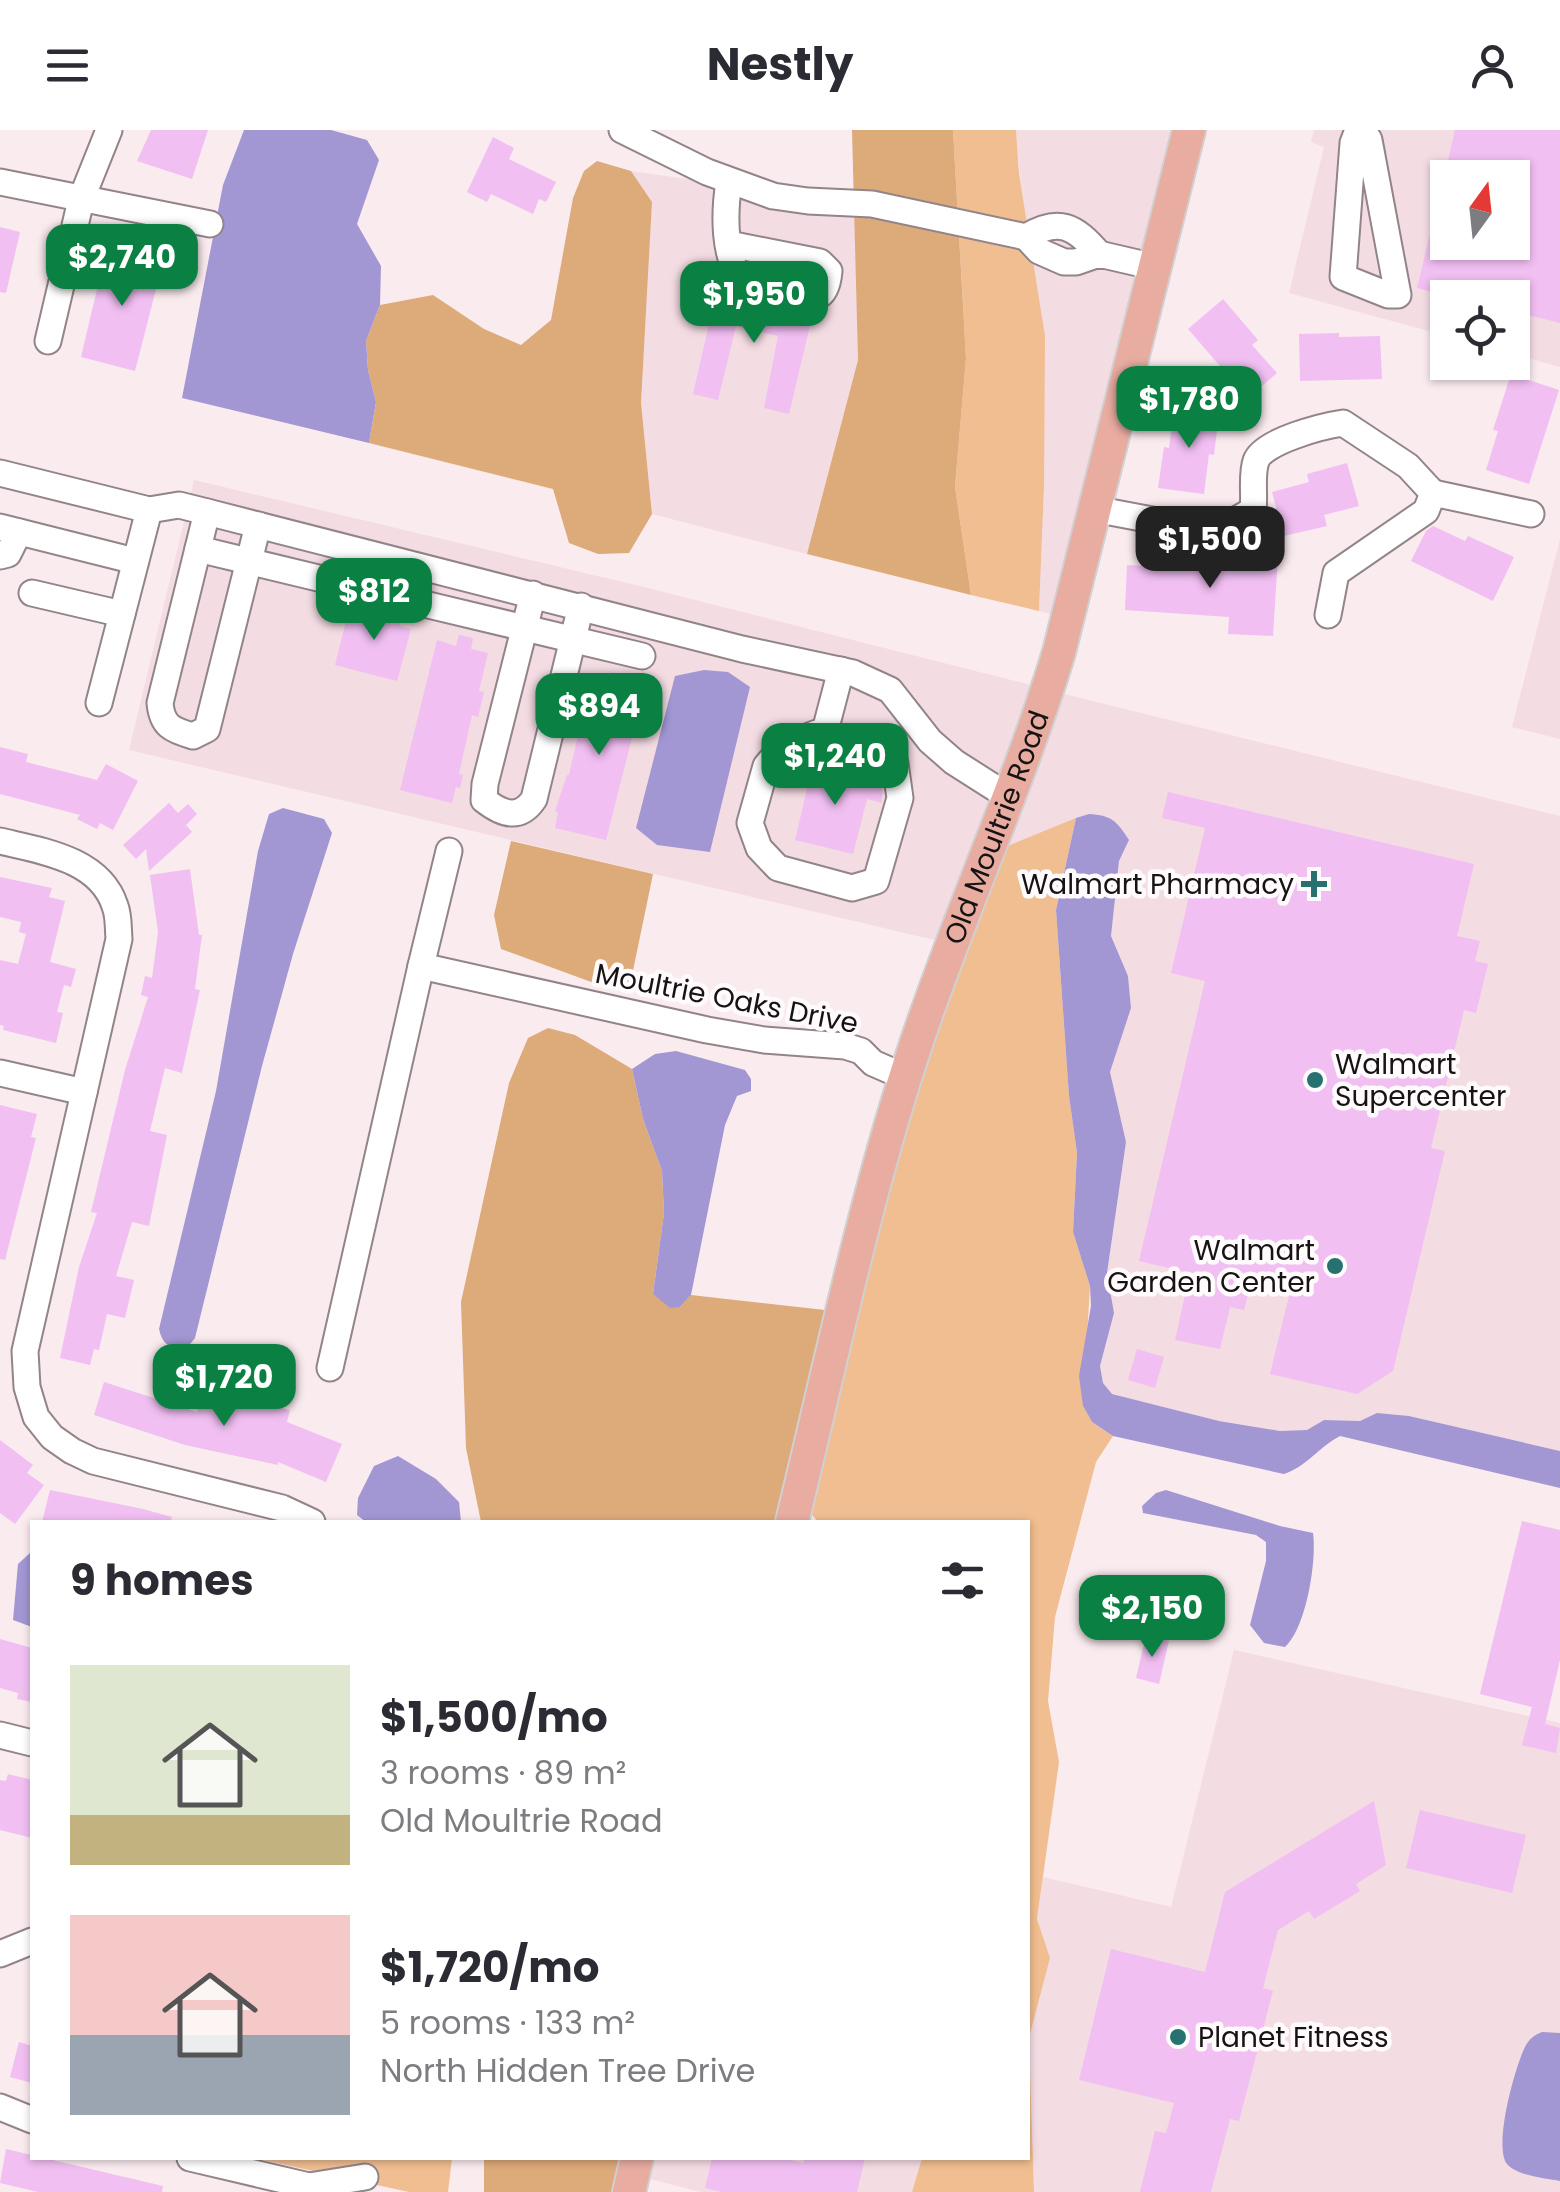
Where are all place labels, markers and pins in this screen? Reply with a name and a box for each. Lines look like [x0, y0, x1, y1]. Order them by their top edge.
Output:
pin: $2,740 [41, 224, 203, 309]
pin: $1,950 [673, 261, 835, 346]
pin: $1,780 [1108, 366, 1270, 451]
pin: $1,500 [1129, 506, 1291, 591]
pin: $812 [315, 558, 433, 643]
pin: $894 [540, 673, 658, 758]
pin: $1,240 [754, 723, 916, 808]
place label: Walmart Pharmacy [1021, 865, 1294, 904]
marker: Walmart Pharmacy [1303, 873, 1325, 895]
place label: Walmart Supercenter [1335, 1045, 1506, 1116]
marker: Walmart Supercenter [1304, 1069, 1326, 1091]
place label: Walmart Garden Center [1107, 1231, 1315, 1302]
marker: Walmart Garden Center [1324, 1255, 1346, 1277]
pin: $1,720 [143, 1344, 305, 1429]
pin: $2,150 [1071, 1575, 1233, 1660]
place label: Planet Fitness [1198, 2018, 1389, 2057]
marker: Planet Fitness [1167, 2026, 1189, 2048]

